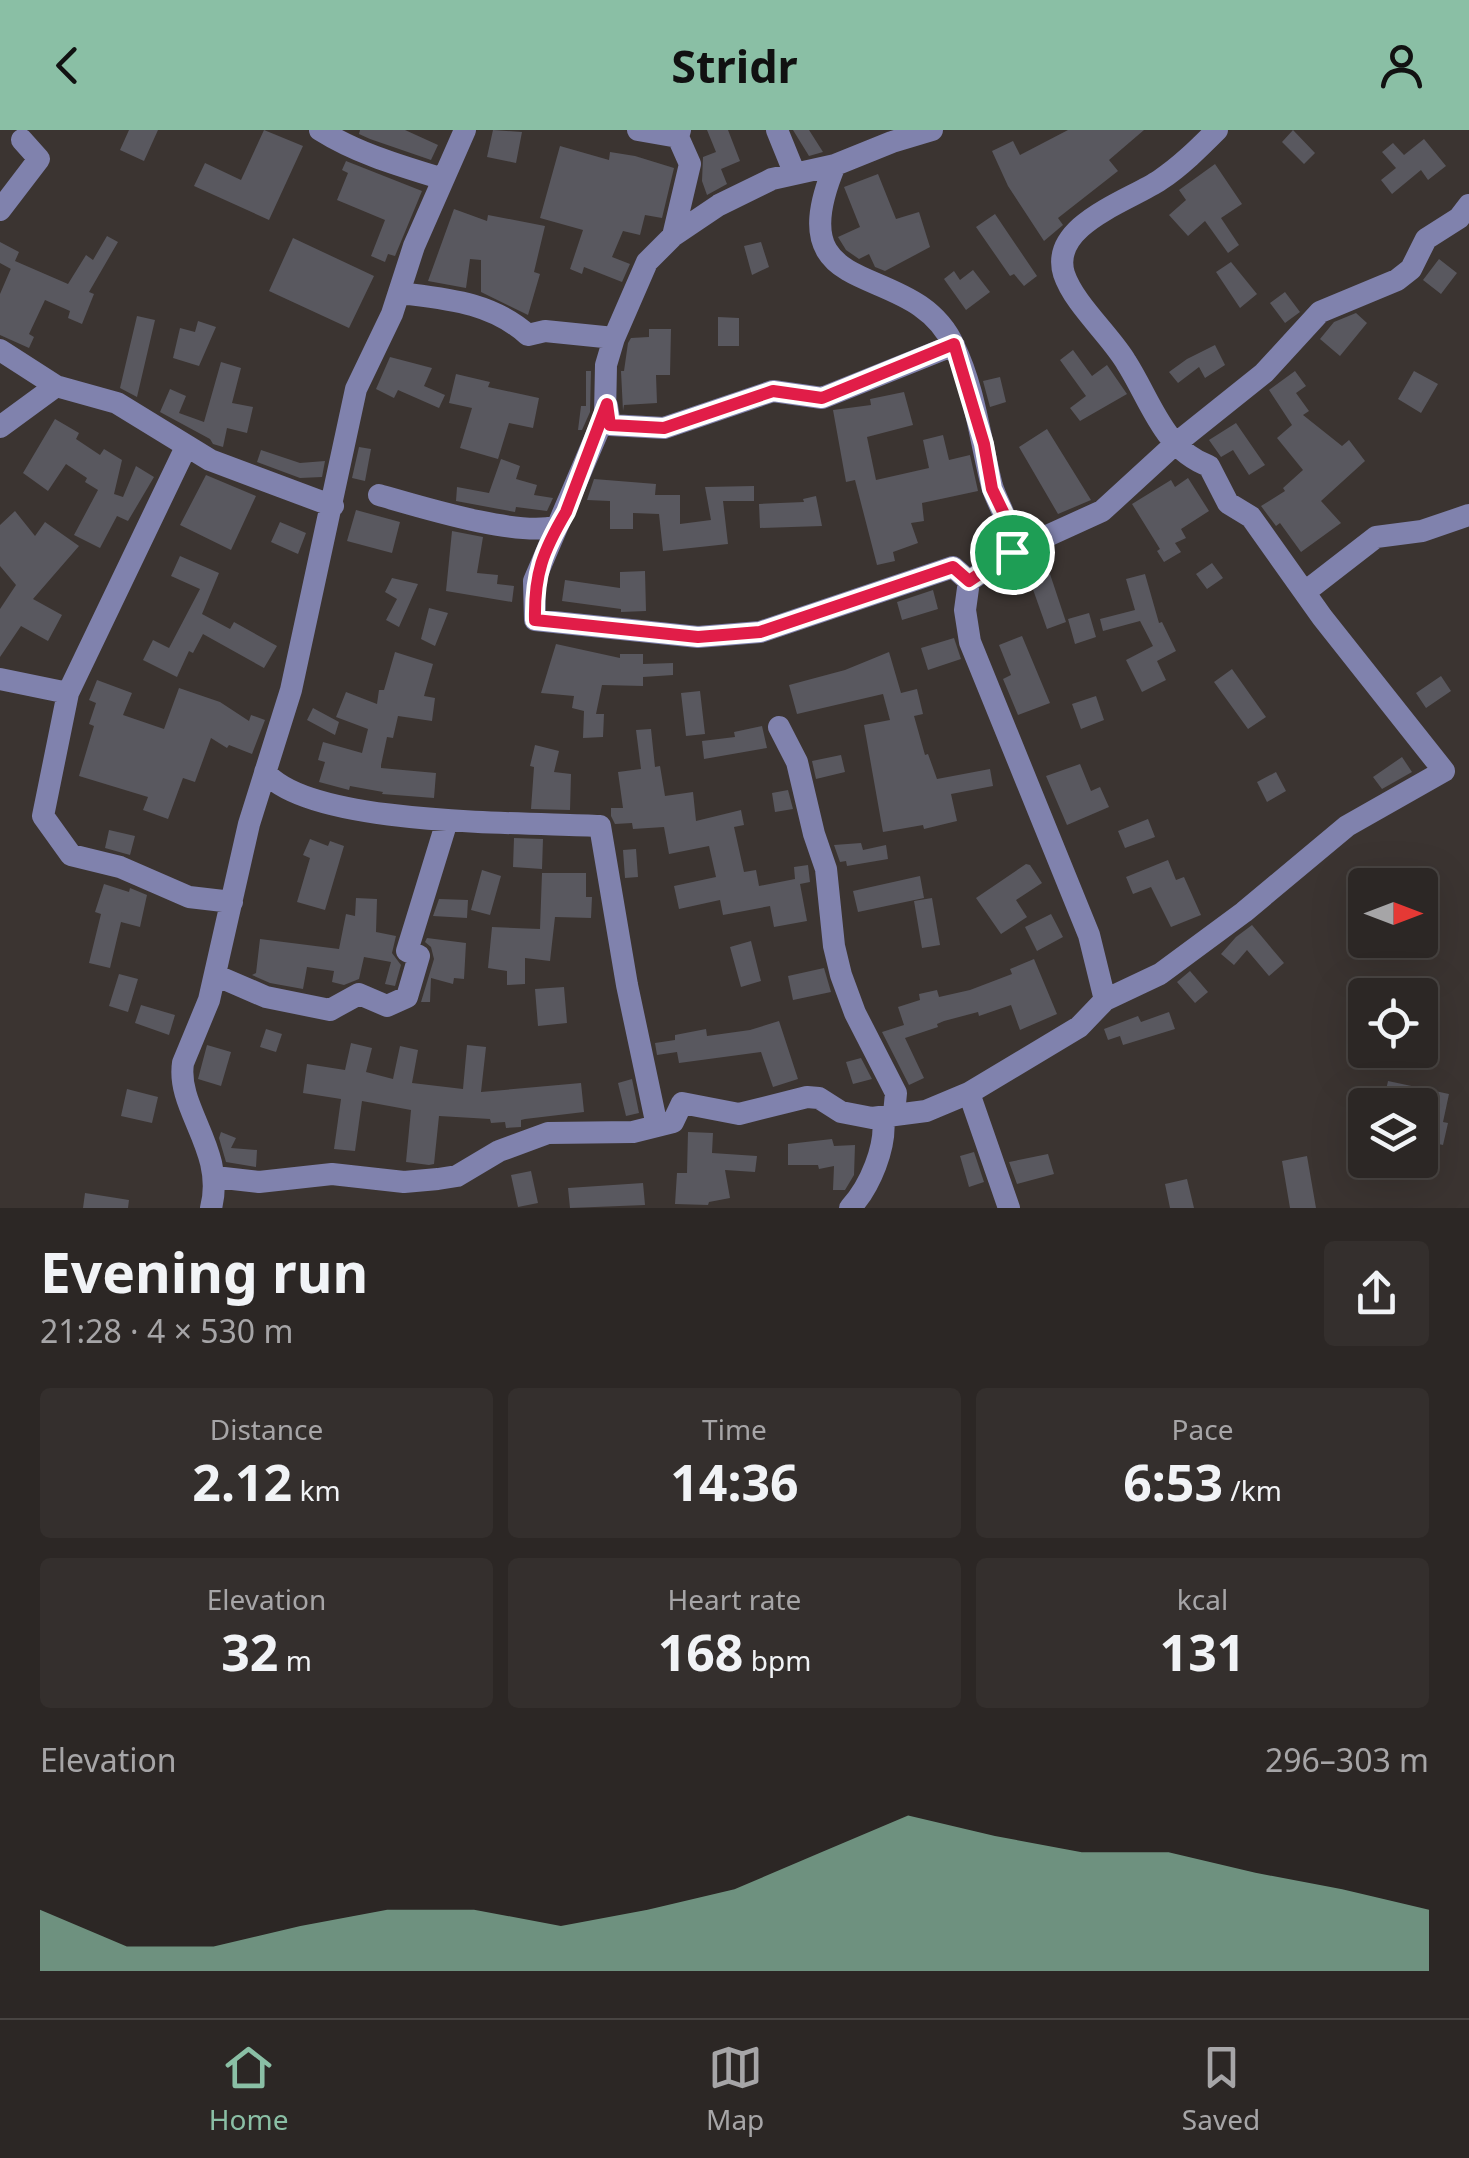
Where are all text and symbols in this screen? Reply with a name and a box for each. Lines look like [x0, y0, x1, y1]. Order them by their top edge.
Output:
text: Stridr [671, 35, 798, 96]
icon: back [40, 38, 95, 93]
icon: person [1374, 38, 1429, 93]
pin [970, 510, 1055, 595]
icon: arrive [985, 525, 1040, 580]
north arrow [1348, 868, 1438, 958]
map controls [1348, 868, 1438, 1178]
button: locate [1348, 978, 1438, 1068]
button: layers [1348, 1088, 1438, 1178]
text: Evening run [40, 1234, 368, 1309]
button: share [1324, 1241, 1429, 1346]
text: 21:28 · 4 × 530 m [40, 1309, 293, 1352]
text: Distance [210, 1410, 323, 1448]
text: Time [702, 1410, 767, 1448]
text: Pace [1172, 1410, 1233, 1448]
text: 2.12 [192, 1448, 292, 1516]
text: 14:36 [670, 1448, 799, 1516]
text: 6:53 [1123, 1448, 1223, 1516]
text: km [292, 1471, 341, 1509]
text: /km [1223, 1471, 1282, 1509]
text: Elevation [207, 1580, 326, 1618]
text: Heart rate [668, 1580, 801, 1618]
text: kcal [1177, 1580, 1228, 1618]
text: 32 [221, 1618, 278, 1686]
text: 168 [658, 1618, 743, 1686]
text: 131 [1160, 1618, 1245, 1686]
text: m [278, 1641, 312, 1679]
text: bpm [743, 1641, 811, 1679]
text: Elevation [40, 1738, 177, 1781]
text: 296–303 m [1265, 1738, 1429, 1781]
tab: Home [209, 2040, 288, 2138]
tab: Map [706, 2040, 764, 2138]
tab: Saved [1182, 2040, 1260, 2138]

